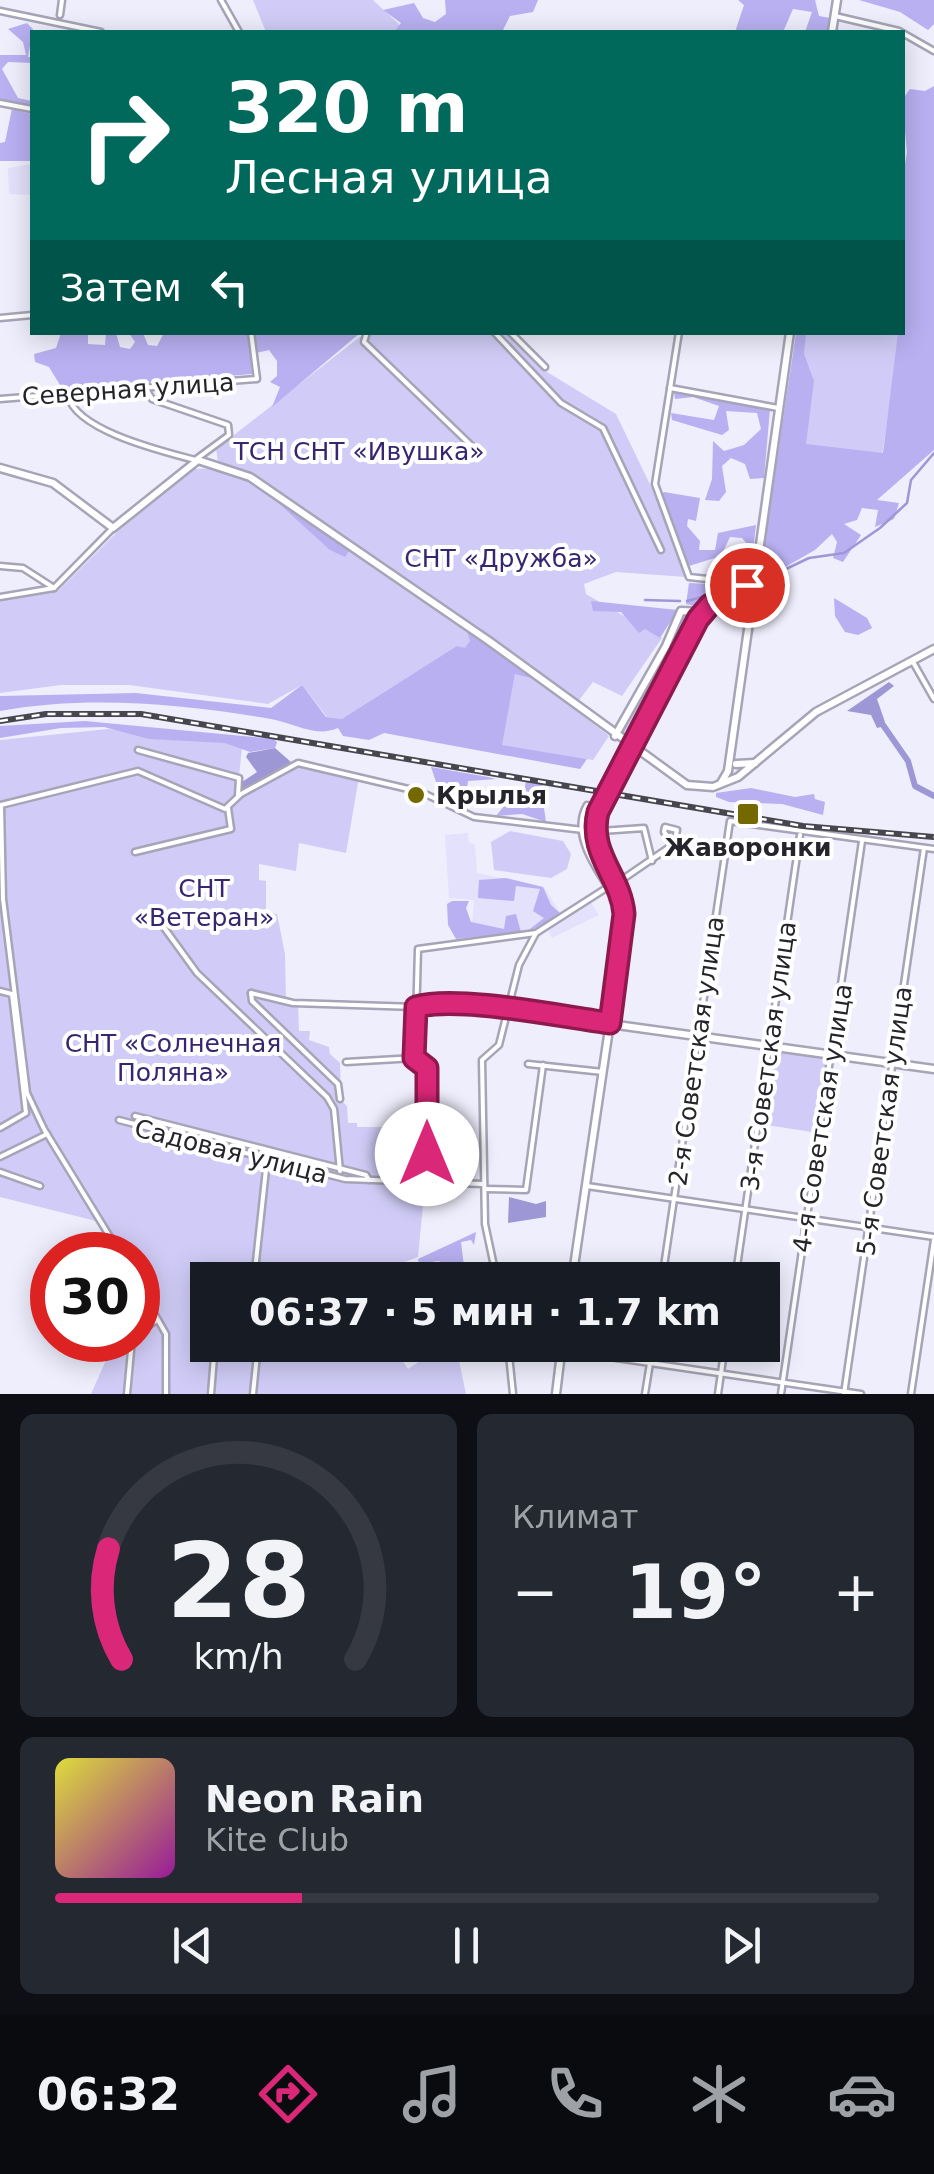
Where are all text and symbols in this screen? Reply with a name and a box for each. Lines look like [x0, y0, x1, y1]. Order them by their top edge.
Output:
text: 320 m [225, 67, 468, 149]
icon: right [60, 70, 190, 200]
text: Лесная улица [225, 151, 552, 204]
icon: left [202, 260, 257, 315]
text: Затем [60, 266, 182, 310]
street label: Северная улица [21, 368, 235, 411]
park label: ТСН СНТ «Ивушка» [232, 437, 485, 466]
pin [705, 543, 790, 628]
park label: СНТ «Дружба» [404, 544, 598, 573]
icon: arrive [720, 558, 775, 613]
place label: Крылья [436, 781, 547, 810]
marker: Крылья [405, 784, 427, 806]
marker: Жаворонки [735, 801, 761, 827]
place label: Жаворонки [664, 833, 832, 862]
park label: СНТ «Ветеран» [134, 874, 274, 932]
street label: 2-я Советская улица [663, 914, 730, 1188]
street label: 3-я Советская улица [735, 919, 802, 1193]
street label: 4-я Советская улица [787, 982, 858, 1255]
street label: 5-я Советская улица [851, 984, 918, 1258]
park label: СНТ «Солнечная Поляна» [65, 1029, 281, 1087]
position arrow [375, 1102, 479, 1206]
street label: Садовая улица [131, 1113, 330, 1189]
speed limit sign: 30 [30, 1232, 160, 1362]
text: 06:37 · 5 мин · 1.7 km [249, 1290, 721, 1334]
text: Климат [512, 1498, 638, 1536]
text: 28 [166, 1520, 311, 1642]
text: 19° [625, 1548, 766, 1636]
text: − [512, 1560, 558, 1624]
text: + [833, 1560, 879, 1624]
text: km/h [193, 1636, 284, 1677]
text: Neon Rain [205, 1777, 424, 1821]
text: Kite Club [205, 1821, 349, 1859]
icon: previous [165, 1918, 220, 1973]
icon: pause [439, 1918, 494, 1973]
icon: next [714, 1918, 769, 1973]
icon: directions [253, 2059, 323, 2129]
icon: music [397, 2059, 467, 2129]
icon: phone [540, 2059, 610, 2129]
icon: climate [684, 2059, 754, 2129]
icon: car [827, 2059, 897, 2129]
text: 06:32 [37, 2068, 180, 2121]

